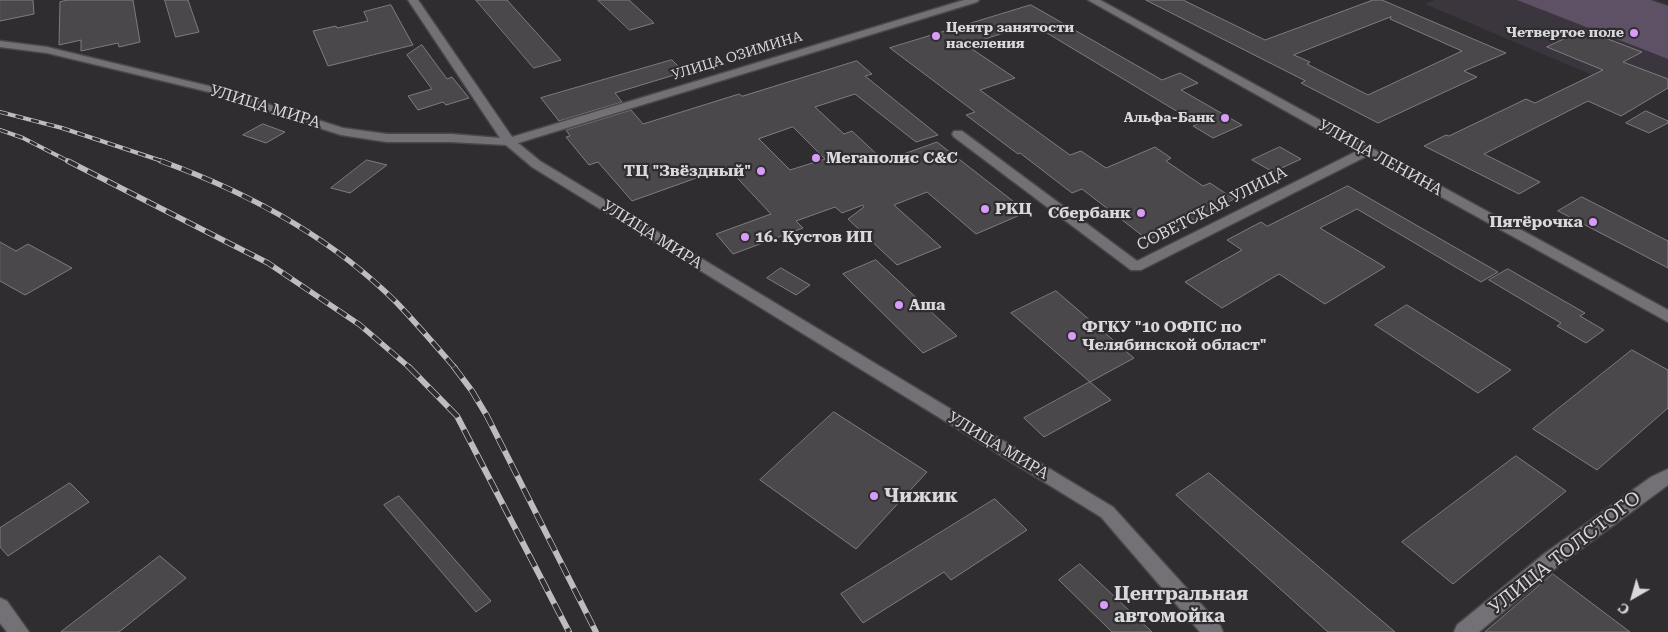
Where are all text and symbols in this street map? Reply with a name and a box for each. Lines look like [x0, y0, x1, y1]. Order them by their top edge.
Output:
place label: Центр занятости населения [946, 20, 1074, 52]
place label: Четвертое поле [1506, 25, 1624, 41]
marker: Четвертое поле [1628, 27, 1640, 39]
street label: УЛИЦА ОЗИМИНА [670, 28, 804, 84]
marker: Центр занятости населения [930, 30, 942, 42]
street label: УЛИЦА МИРА [207, 81, 323, 133]
place label: Альфа-Банк [1124, 110, 1215, 126]
marker: Альфа-Банк [1219, 112, 1231, 124]
street label: УЛИЦА ЛЕНИНА [1315, 116, 1445, 200]
place label: Мегаполис C&C [826, 148, 958, 168]
marker: Мегаполис C&C [810, 152, 822, 164]
place label: ТЦ "Звёздный" [624, 161, 751, 181]
street label: СОВЕТСКАЯ УЛИЦА [1134, 163, 1290, 255]
marker: ТЦ "Звёздный" [755, 165, 767, 177]
street label: УЛИЦА МИРА [598, 197, 706, 273]
place label: РКЦ [995, 199, 1032, 219]
marker: РКЦ [979, 203, 991, 215]
place label: Сбербанк [1048, 203, 1131, 223]
marker: Сбербанк [1135, 207, 1147, 219]
place label: Пятёрочка [1489, 212, 1583, 232]
marker: Пятёрочка [1587, 216, 1599, 228]
place label: 16. Кустов ИП [755, 227, 873, 247]
marker: 16. Кустов ИП [739, 231, 751, 243]
place label: Аша [909, 295, 945, 315]
marker: Аша [893, 299, 905, 311]
place label: ФГКУ "10 ОФПС по Челябинской област" [1082, 317, 1267, 355]
marker: ФГКУ "10 ОФПС по Челябинской област" [1066, 330, 1078, 342]
street label: УЛИЦА МИРА [944, 408, 1052, 484]
place label: Чижик [884, 485, 958, 507]
street label: УЛИЦА ТОЛСТОГО [1485, 487, 1645, 619]
marker: Чижик [868, 490, 880, 502]
north arrow [1608, 572, 1658, 622]
place label: Центральная автомойка [1114, 583, 1248, 627]
marker: Центральная автомойка [1098, 599, 1110, 611]

